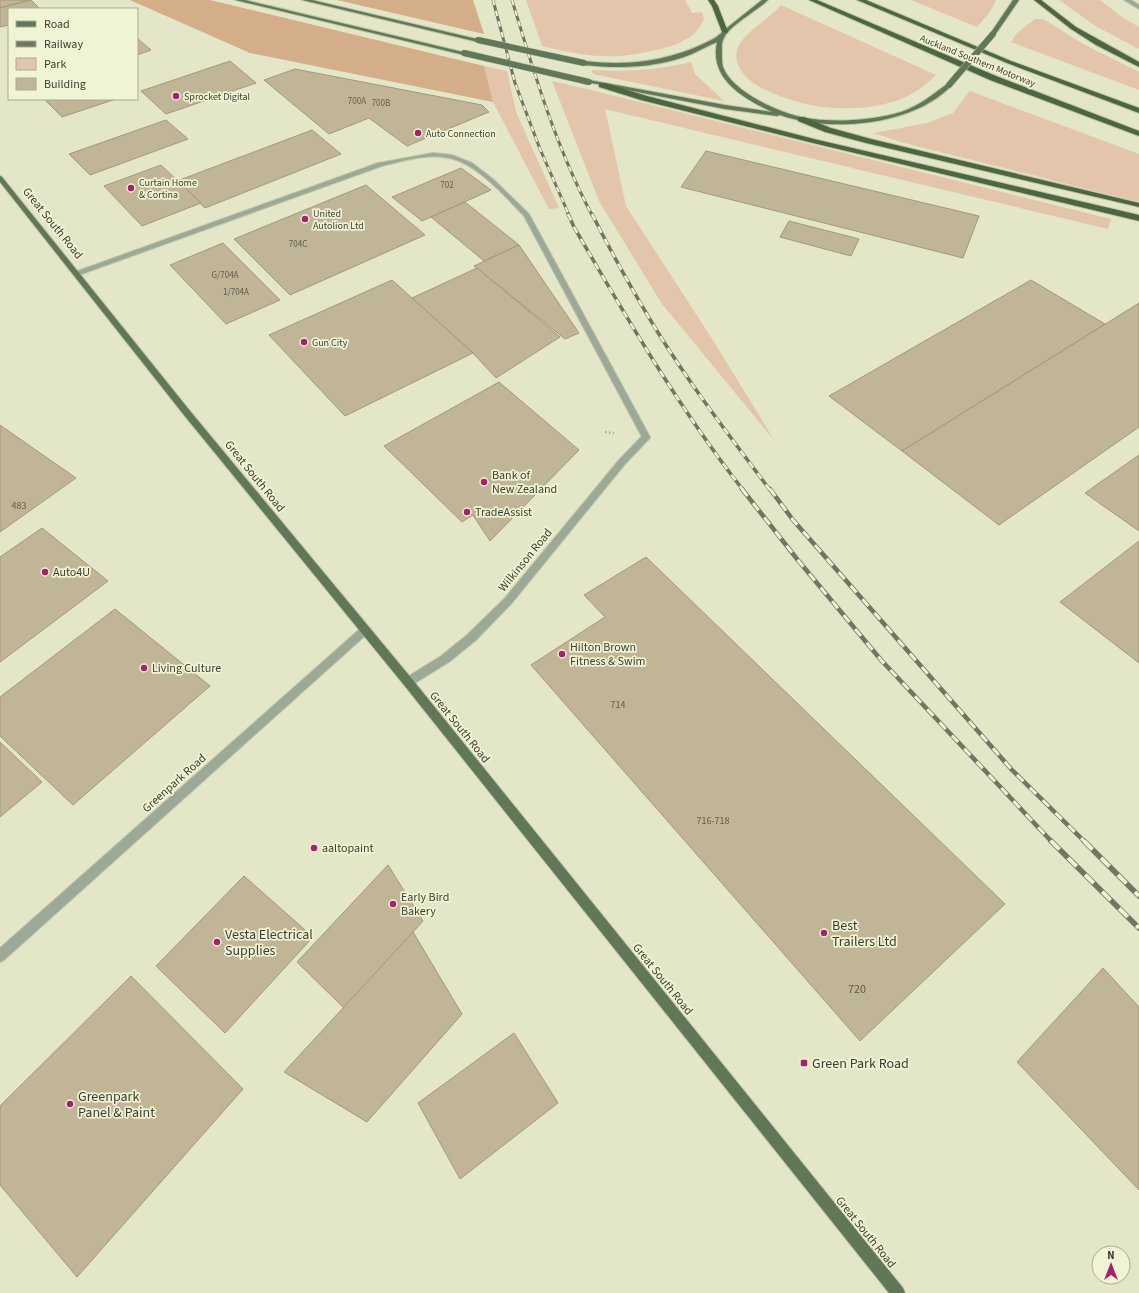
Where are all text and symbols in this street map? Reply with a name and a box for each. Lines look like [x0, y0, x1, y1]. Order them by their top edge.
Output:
legend [8, 8, 138, 100]
text: Road [44, 16, 70, 33]
street label: Auckland Southern Motorway [918, 31, 1038, 91]
text: Railway [44, 36, 83, 53]
text: Park [44, 56, 66, 73]
text: Building [44, 76, 86, 93]
place label: Sprocket Digital [184, 90, 251, 104]
marker: Sprocket Digital [171, 91, 181, 101]
house number: 700A [348, 95, 366, 108]
house number: 700B [372, 97, 390, 110]
place label: Auto Connection [426, 127, 496, 141]
marker: Auto Connection [413, 128, 423, 138]
place label: Curtain Home & Cortina [139, 176, 197, 202]
house number: 702 [440, 179, 454, 192]
marker: Curtain Home & Cortina [126, 183, 136, 193]
street label: Great South Road [18, 184, 87, 263]
place label: United Autolion Ltd [313, 207, 364, 233]
marker: United Autolion Ltd [300, 214, 310, 224]
house number: 704C [289, 238, 307, 251]
house number: G/704A [211, 269, 239, 282]
house number: 1/704A [223, 286, 249, 299]
place label: Gun City [312, 336, 348, 350]
marker: Gun City [299, 337, 309, 347]
street label: Great South Road [220, 437, 289, 516]
place label: Bank of New Zealand [492, 467, 557, 498]
marker: Bank of New Zealand [479, 477, 489, 487]
house number: 483 [12, 499, 26, 513]
place label: TradeAssist [475, 504, 532, 521]
marker: TradeAssist [462, 507, 472, 517]
street label: Wilkinson Road [495, 525, 556, 596]
place label: Auto4U [53, 564, 90, 581]
marker: Auto4U [40, 567, 50, 577]
place label: Hilton Brown Fitness & Swim [570, 639, 646, 670]
marker: Hilton Brown Fitness & Swim [557, 649, 567, 659]
place label: Living Culture [152, 660, 221, 677]
marker: Living Culture [139, 663, 149, 673]
street label: Great South Road [425, 688, 494, 767]
house number: 714 [611, 698, 625, 712]
street label: Greenpark Road [139, 750, 210, 817]
house number: 716-718 [697, 814, 729, 828]
place label: aaltopaint [322, 840, 374, 857]
marker: aaltopaint [309, 843, 319, 853]
place label: Early Bird Bakery [401, 889, 449, 920]
marker: Early Bird Bakery [388, 899, 398, 909]
place label: Best Trailers Ltd [832, 916, 897, 952]
place label: Vesta Electrical Supplies [225, 925, 313, 961]
marker: Best Trailers Ltd [819, 928, 829, 938]
marker: Vesta Electrical Supplies [212, 937, 222, 947]
street label: Great South Road [628, 940, 697, 1019]
house number: 720 [848, 981, 866, 998]
place label: Green Park Road [812, 1054, 909, 1074]
marker: Green Park Road [799, 1058, 809, 1068]
place label: Greenpark Panel & Paint [78, 1087, 155, 1123]
marker: Greenpark Panel & Paint [65, 1099, 75, 1109]
street label: Great South Road [831, 1193, 900, 1272]
north arrow [1091, 1245, 1131, 1285]
text: N [1107, 1248, 1115, 1263]

